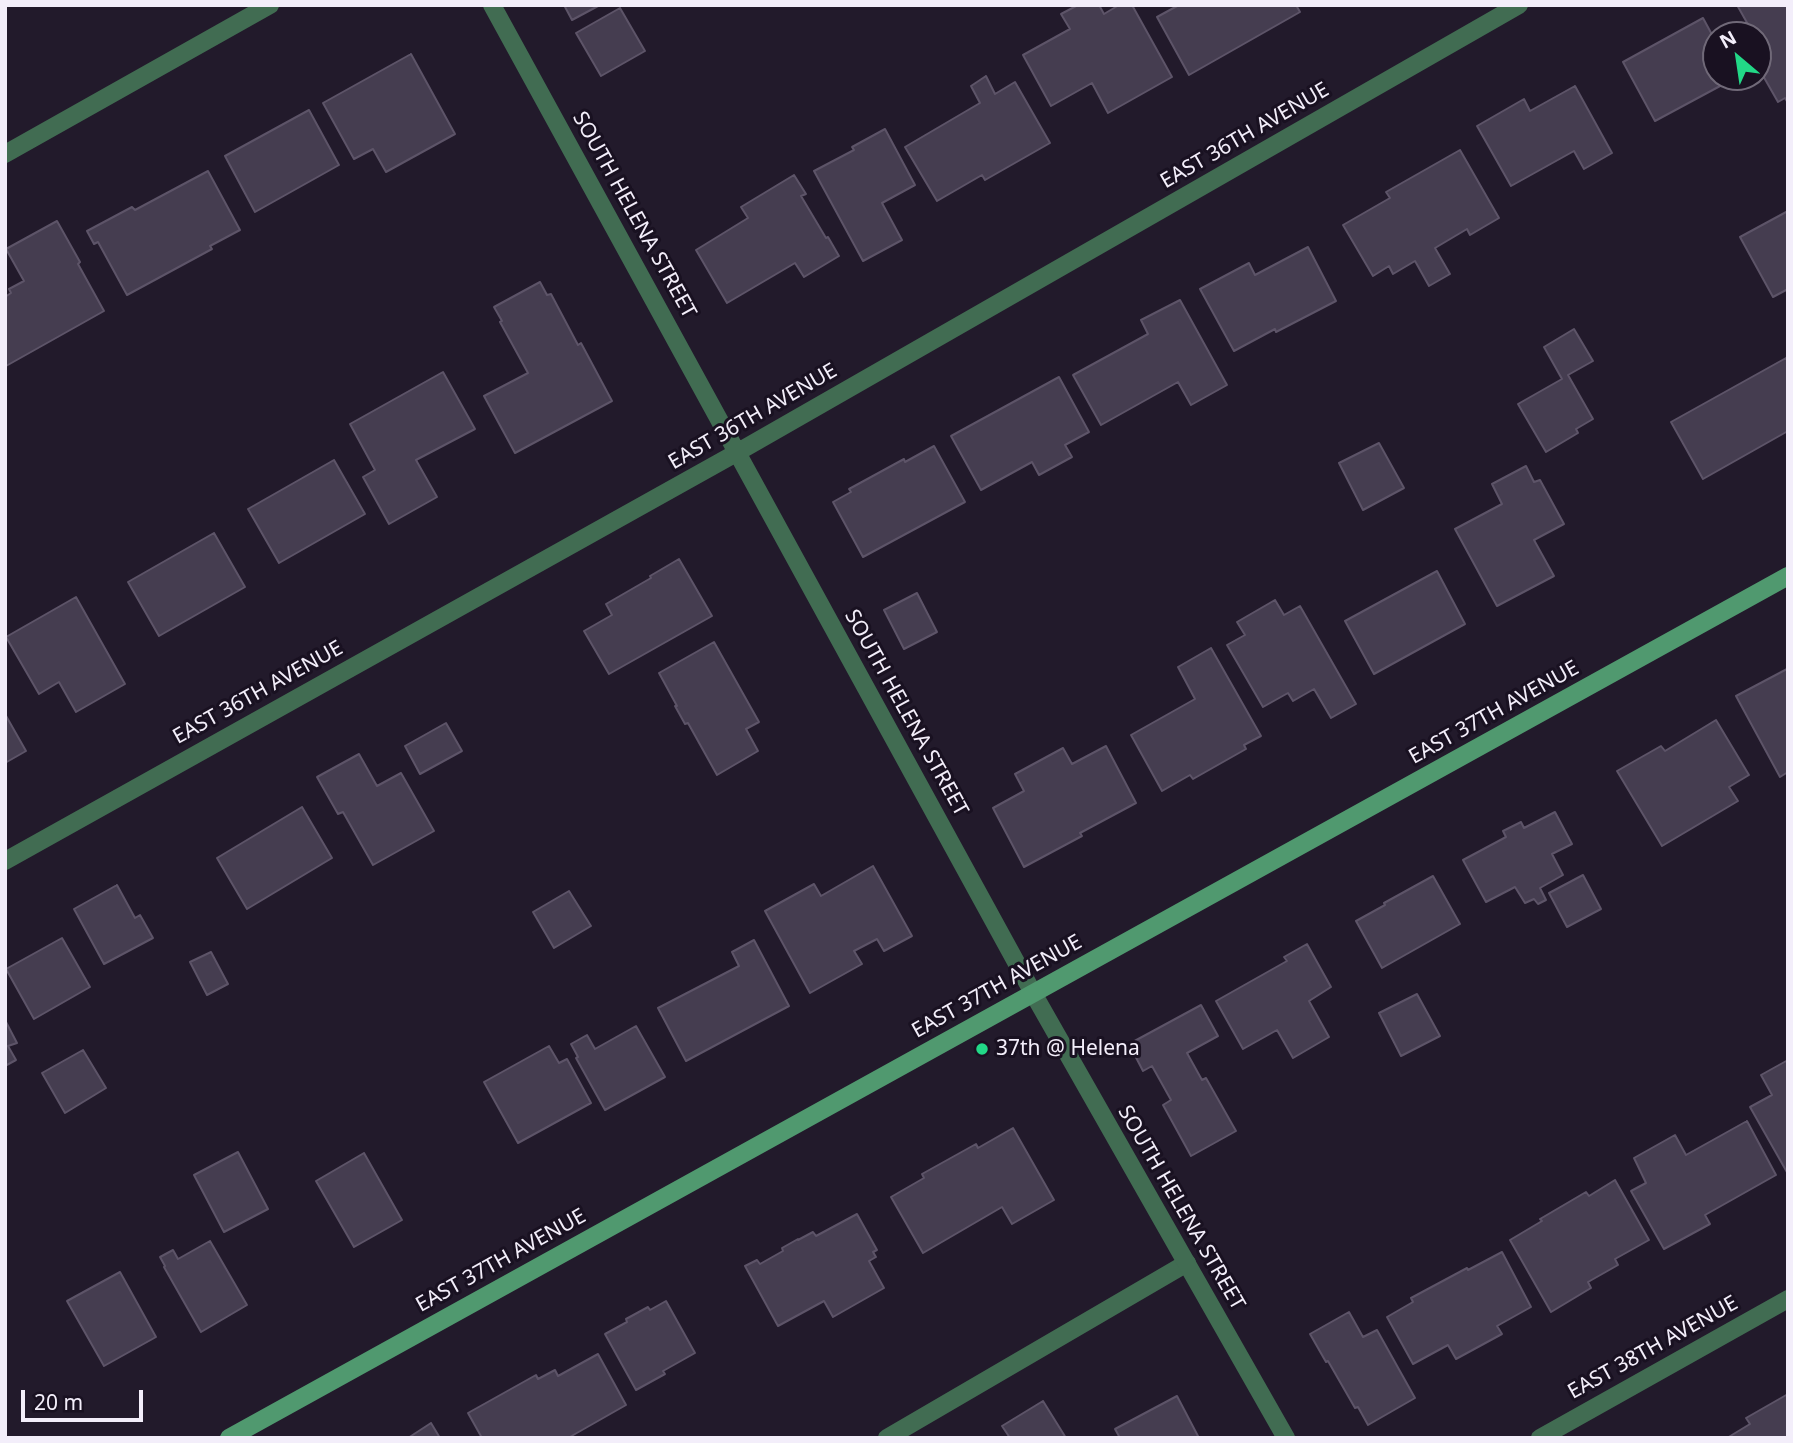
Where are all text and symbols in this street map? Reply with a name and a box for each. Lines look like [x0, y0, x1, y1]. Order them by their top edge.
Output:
north arrow [1702, 21, 1772, 91]
text: N [1715, 24, 1741, 55]
street label: EAST 36TH AVENUE [1156, 78, 1334, 194]
street label: SOUTH HELENA STREET [567, 107, 701, 323]
street label: EAST 36TH AVENUE [664, 359, 842, 475]
street label: SOUTH HELENA STREET [839, 605, 973, 821]
street label: EAST 36TH AVENUE [169, 636, 347, 750]
street label: EAST 37TH AVENUE [1405, 656, 1583, 770]
street label: EAST 37TH AVENUE [908, 930, 1086, 1044]
place label: 37th @ Helena [996, 1036, 1140, 1062]
marker: 37th @ Helena [974, 1041, 990, 1057]
street label: SOUTH HELENA STREET [1112, 1101, 1250, 1315]
street label: EAST 37TH AVENUE [412, 1204, 590, 1318]
street label: EAST 38TH AVENUE [1564, 1291, 1742, 1405]
scale bar [24, 1376, 147, 1420]
text: 20 m [34, 1388, 83, 1416]

